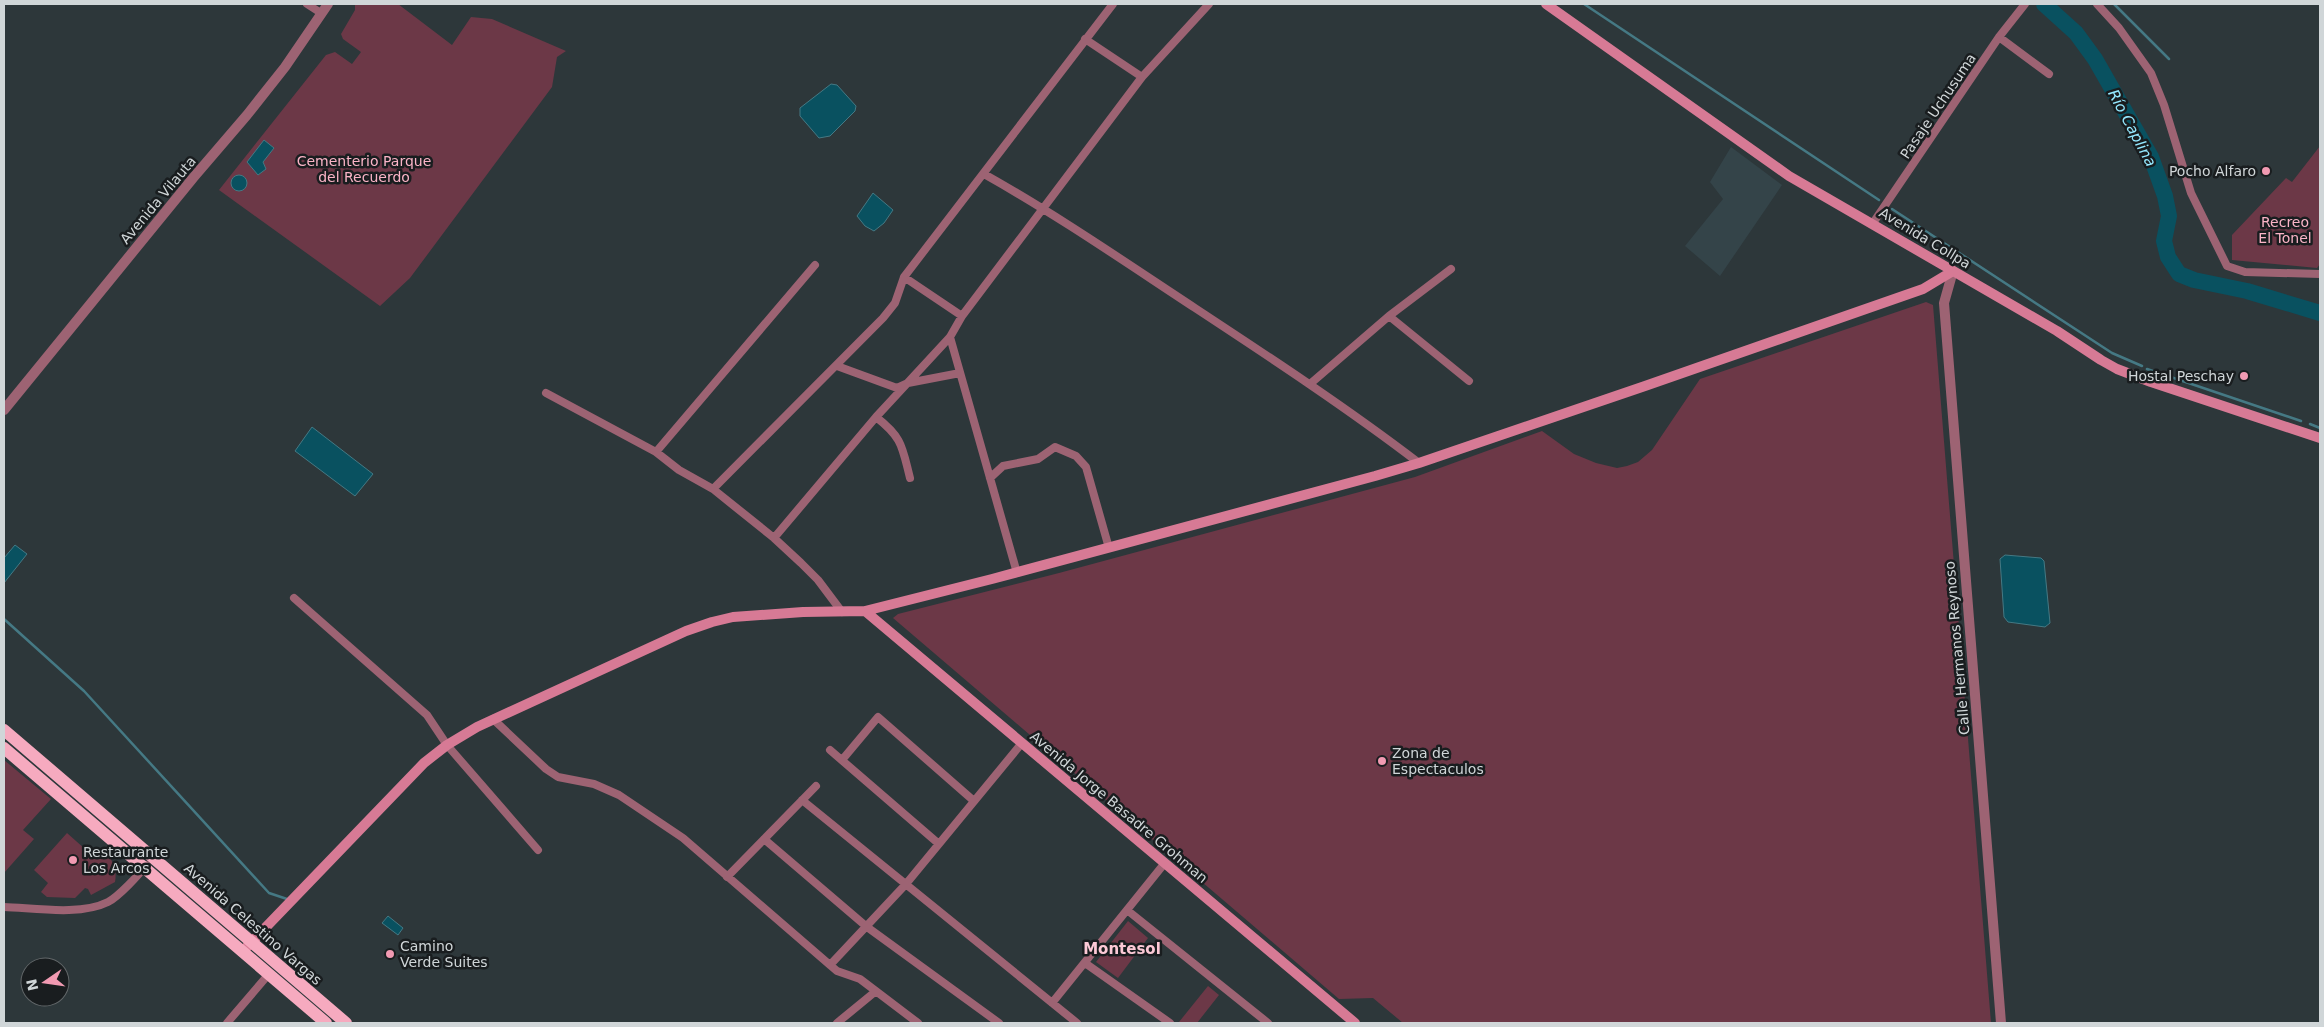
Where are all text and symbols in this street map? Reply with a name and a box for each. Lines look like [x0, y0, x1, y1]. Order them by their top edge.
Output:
street label: Pasaje Uchusuma [1897, 50, 1979, 162]
water label: Río Caplina [2104, 86, 2160, 170]
street label: Avenida Vilauta [117, 153, 199, 247]
park label: Cementerio Parque del Recuerdo [297, 153, 431, 185]
place label: Pocho Alfaro [2169, 163, 2256, 179]
marker: Pocho Alfaro [2260, 165, 2272, 177]
street label: Avenida Collpa [1876, 204, 1974, 272]
park label: Recreo El Tonel [2258, 214, 2312, 246]
place label: Hostal Peschay [2128, 368, 2234, 384]
marker: Hostal Peschay [2238, 370, 2250, 382]
street label: Calle Hermanos Reynoso [1941, 560, 1973, 736]
street label: Avenida Jorge Basadre Grohman [1027, 728, 1211, 886]
place label: Zona de Espectaculos [1392, 745, 1484, 777]
marker: Zona de Espectaculos [1376, 755, 1388, 767]
place label: Restaurante Los Arcos [83, 844, 168, 876]
marker: Restaurante Los Arcos [67, 854, 79, 866]
street label: Avenida Celestino Vargas [181, 860, 325, 988]
place label: Camino Verde Suites [400, 938, 488, 970]
district label: Montesol [1083, 940, 1161, 958]
marker: Camino Verde Suites [384, 948, 396, 960]
north arrow [20, 957, 70, 1007]
text: N [23, 977, 41, 992]

